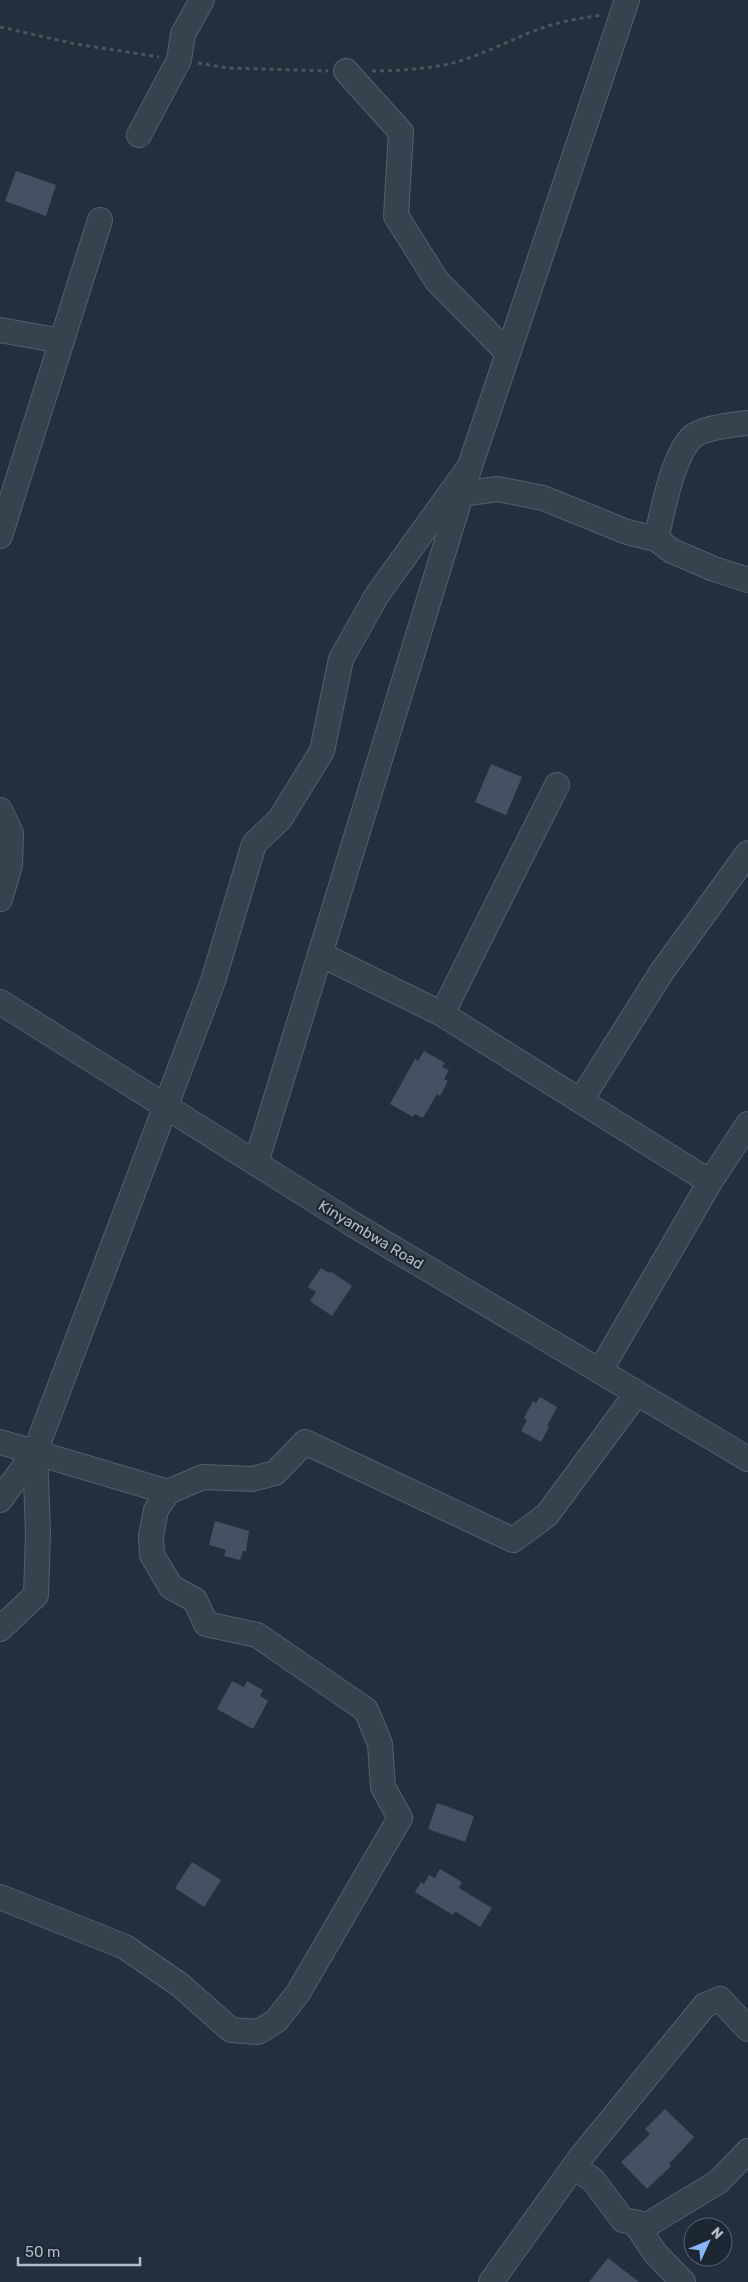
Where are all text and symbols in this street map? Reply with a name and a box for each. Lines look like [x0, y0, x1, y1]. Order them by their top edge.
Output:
street label: Kinyambwa Road [315, 1197, 427, 1273]
north arrow [683, 2217, 733, 2267]
text: N [707, 2224, 727, 2243]
scale bar [18, 2234, 140, 2266]
text: 50 m [25, 2243, 60, 2261]

